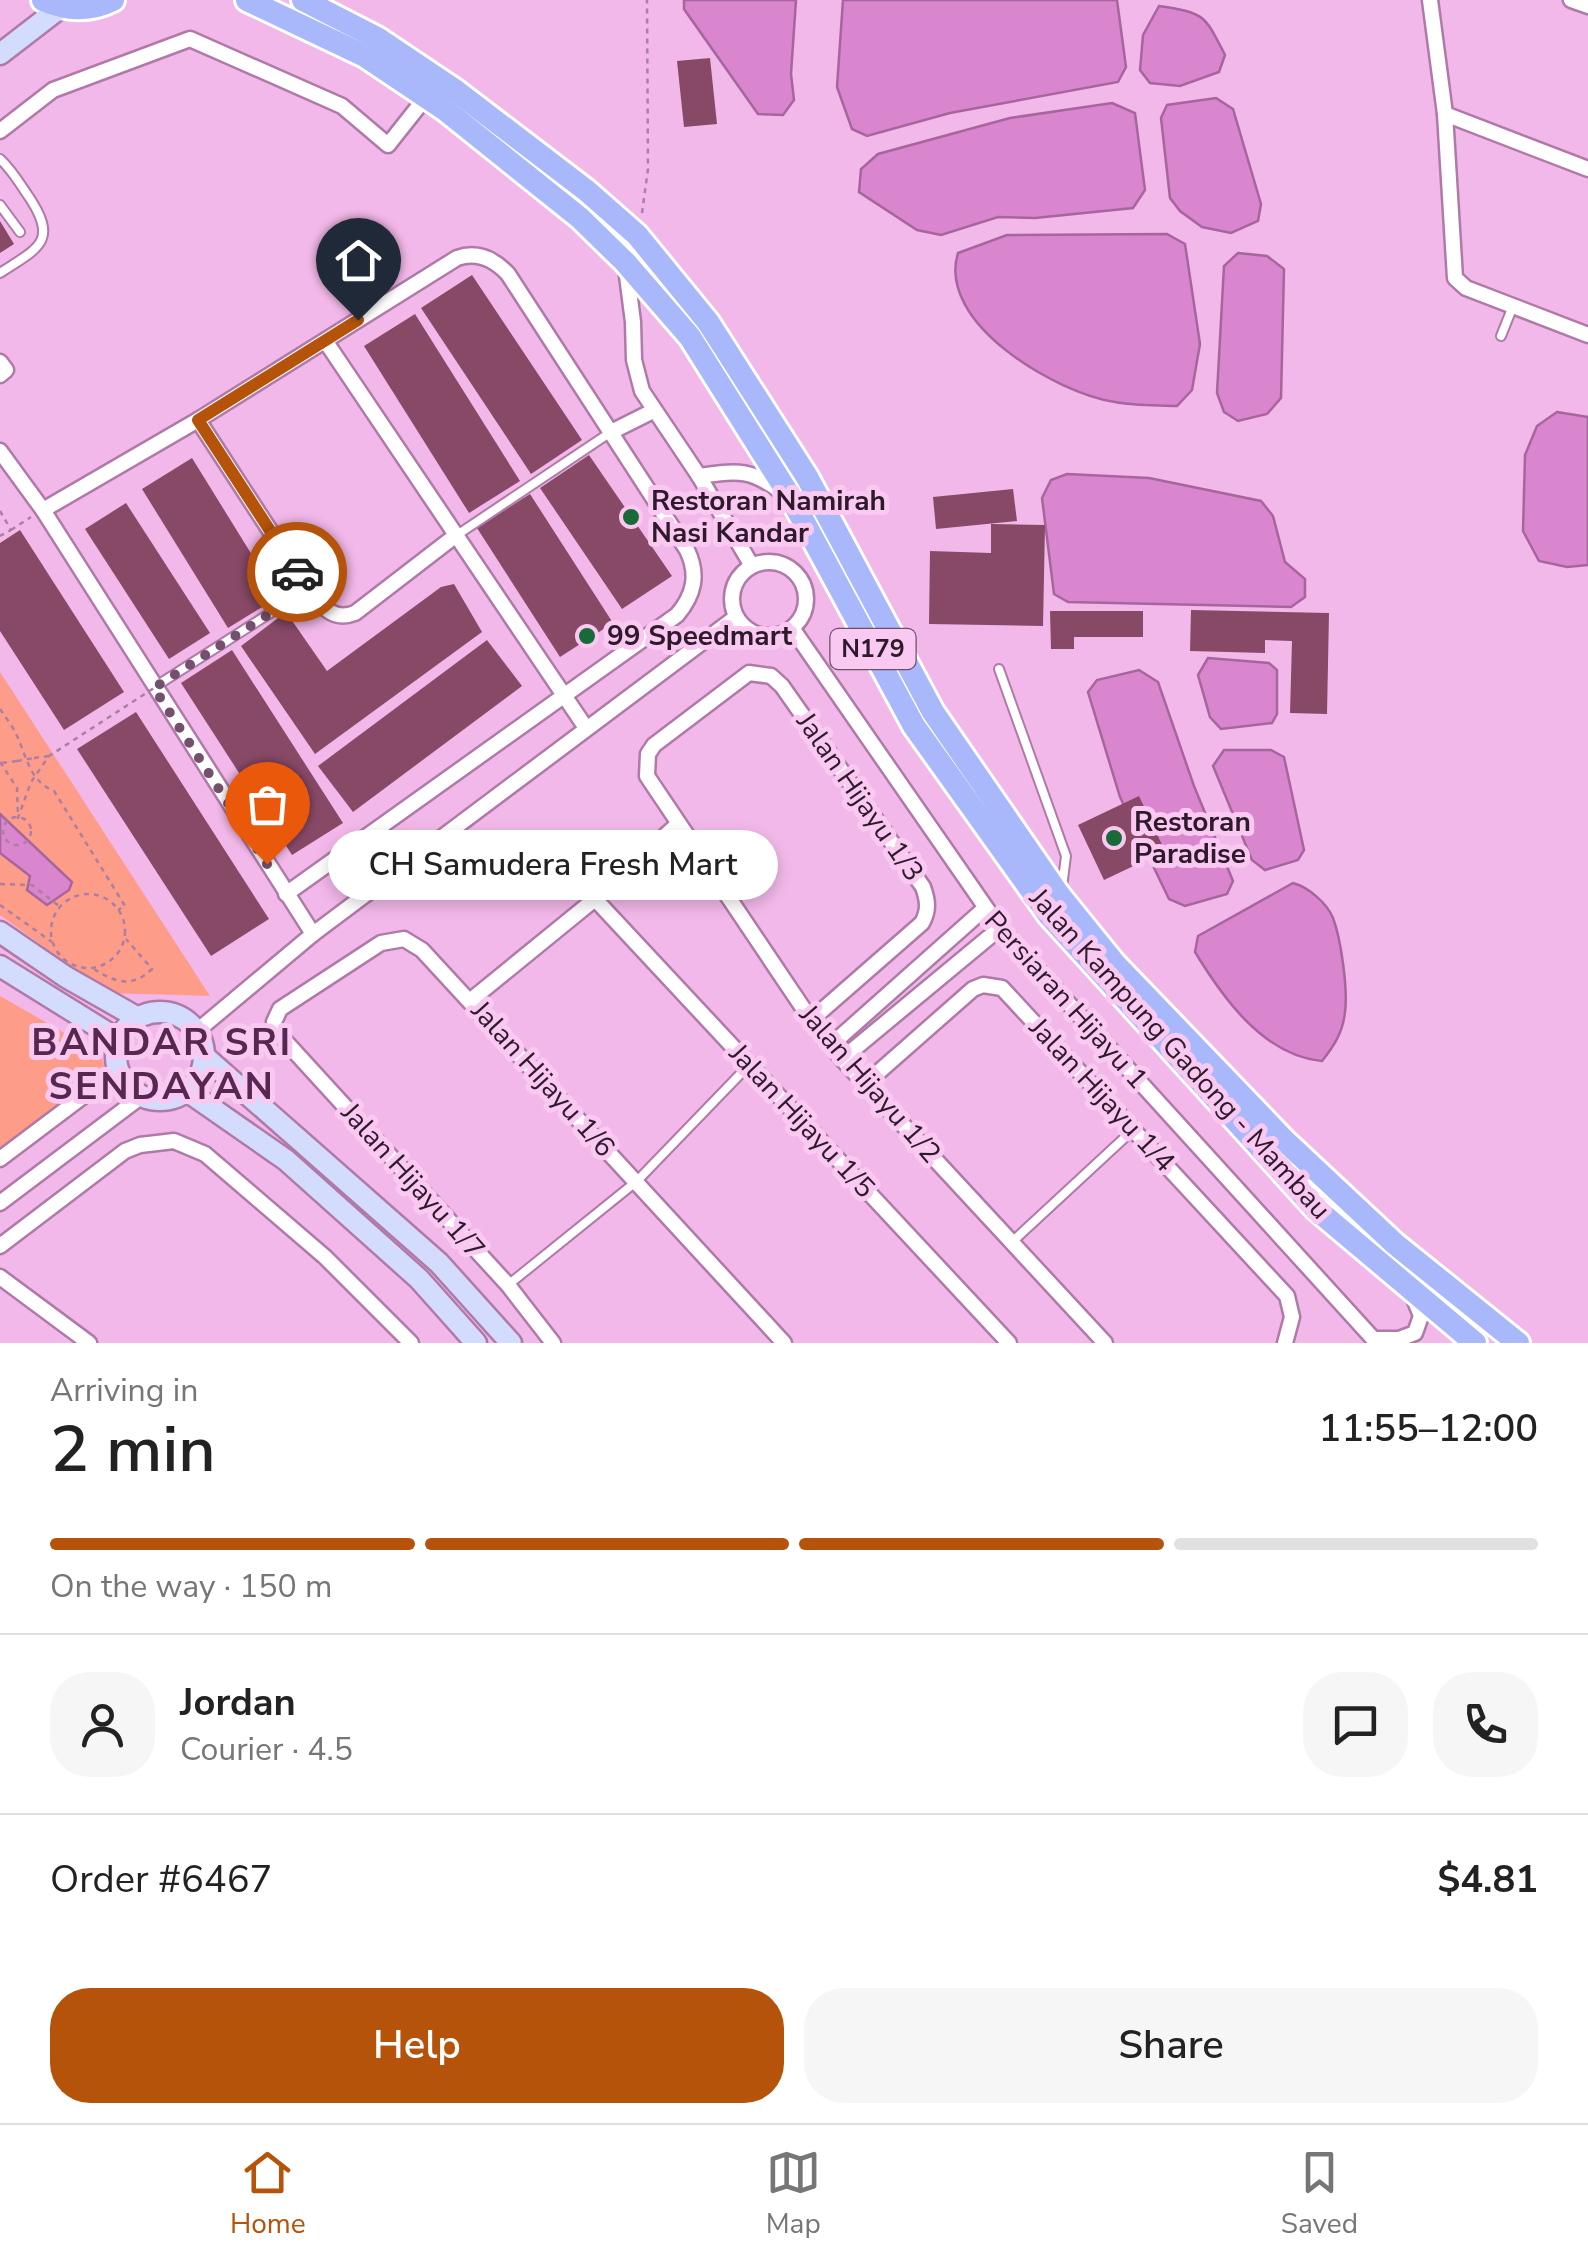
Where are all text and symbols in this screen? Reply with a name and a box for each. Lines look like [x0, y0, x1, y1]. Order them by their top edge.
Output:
pin [316, 218, 401, 321]
icon: home [331, 233, 386, 288]
place label: Restoran Namirah Nasi Kandar [651, 482, 886, 552]
marker: Restoran Namirah Nasi Kandar [620, 506, 642, 528]
courier [247, 522, 347, 622]
icon: car [270, 545, 325, 600]
place label: 99 Speedmart [607, 617, 792, 655]
marker: 99 Speedmart [576, 625, 598, 647]
road number: N179 [830, 629, 916, 669]
street label: Jalan Hijayu 1/3 [787, 704, 932, 889]
pin [225, 762, 310, 865]
icon: bag [240, 777, 295, 832]
place label: Restoran Paradise [1134, 803, 1251, 873]
marker: Restoran Paradise [1103, 827, 1125, 849]
callout: CH Samudera Fresh Mart [327, 829, 777, 899]
text: CH Samudera Fresh Mart [369, 843, 737, 886]
street label: Jalan Kampung Gadong - Mambau [1020, 880, 1339, 1228]
street label: Persiaran Hijayu 1 [976, 903, 1156, 1097]
street label: Jalan Hijayu 1/6 [462, 992, 623, 1165]
street label: Jalan Hijayu 1/2 [790, 996, 949, 1171]
street label: Jalan Hijayu 1/4 [1020, 1009, 1183, 1180]
district label: BANDAR SRI SENDAYAN [31, 1017, 293, 1112]
street label: Jalan Hijayu 1/5 [720, 1035, 883, 1206]
street label: Jalan Hijayu 1/7 [332, 1094, 493, 1267]
text: Arriving in [50, 1369, 198, 1412]
text: 11:55–12:00 [1319, 1403, 1538, 1454]
text: 2 min [50, 1405, 216, 1494]
text: On the way · 150 m [50, 1565, 332, 1608]
button: person [50, 1672, 155, 1777]
button: chat [1303, 1672, 1408, 1777]
button: phone [1433, 1672, 1538, 1777]
text: Jordan [180, 1677, 296, 1728]
text: Courier · 4.5 [180, 1728, 353, 1771]
text: Order #6467 [50, 1854, 272, 1905]
text: $4.81 [1437, 1854, 1538, 1905]
button: Help [50, 1988, 784, 2103]
button: Share [804, 1988, 1538, 2103]
tab: Home [230, 2145, 306, 2243]
tab: Map [766, 2145, 821, 2243]
tab: Saved [1281, 2145, 1358, 2243]

